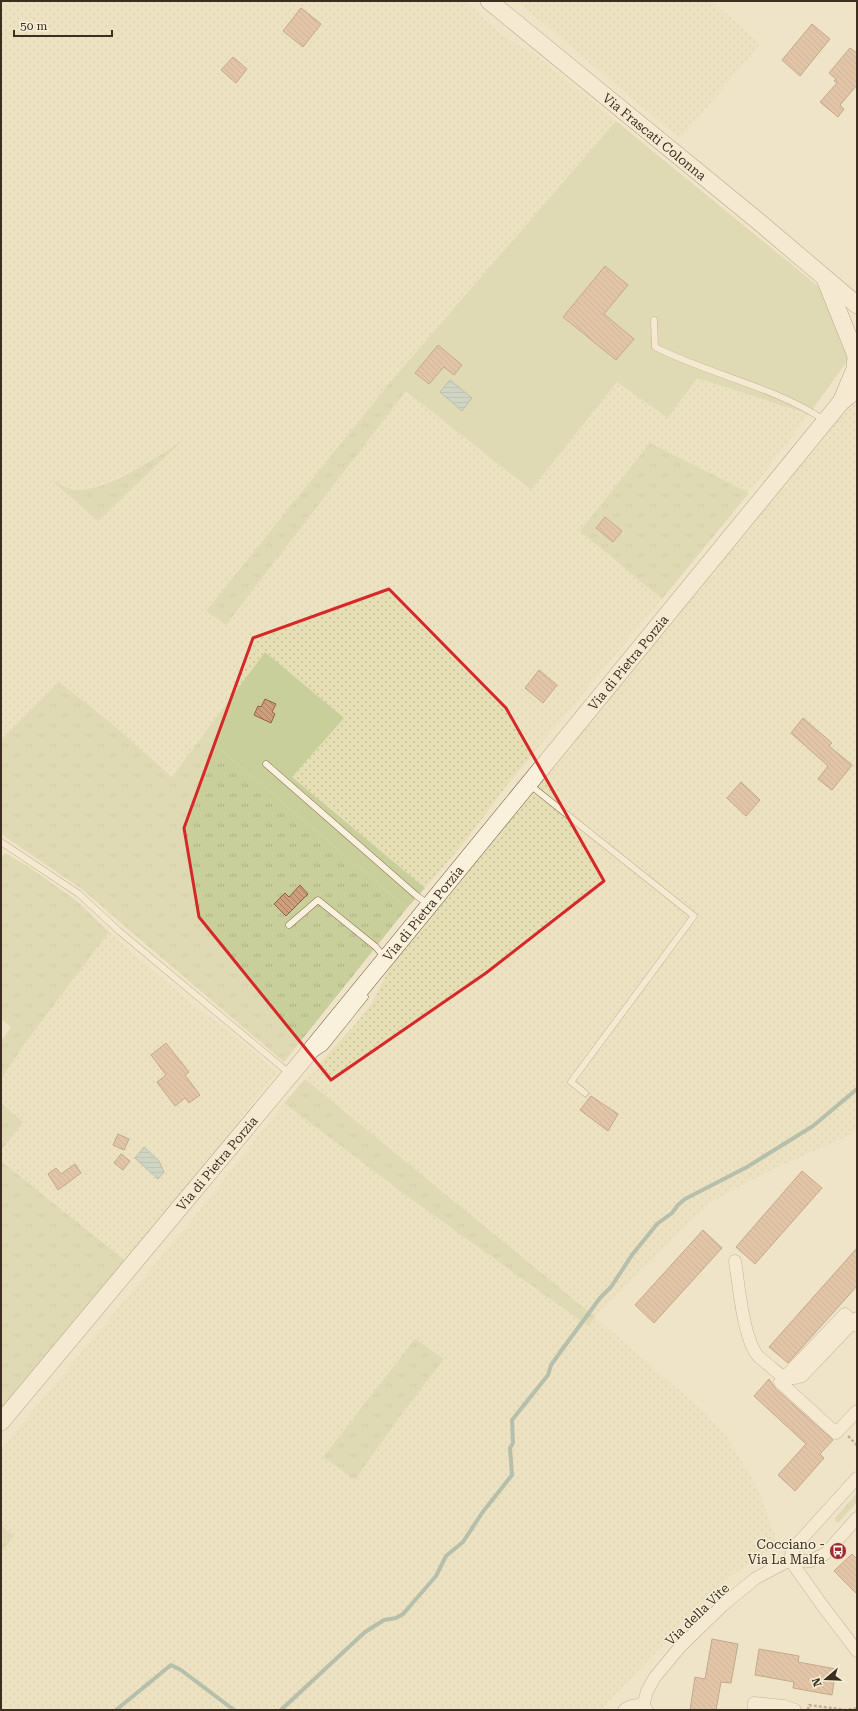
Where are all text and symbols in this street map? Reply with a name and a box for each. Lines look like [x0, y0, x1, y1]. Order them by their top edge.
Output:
scale bar [14, 12, 112, 38]
text: 50 m [20, 19, 47, 33]
street label: Via Frascati Colonna [600, 90, 709, 184]
street label: Via di Pietra Porzia [585, 612, 672, 713]
street label: Via di Pietra Porzia [380, 863, 466, 964]
street label: Via di Pietra Porzia [174, 1113, 261, 1214]
place label: Cocciano - Via La Malfa [748, 1537, 825, 1567]
bus stop icon: Cocciano - Via La Malfa [828, 1541, 848, 1561]
street label: Via della Vite [663, 1580, 732, 1648]
north arrow [806, 1659, 846, 1699]
text: N [809, 1675, 825, 1688]

